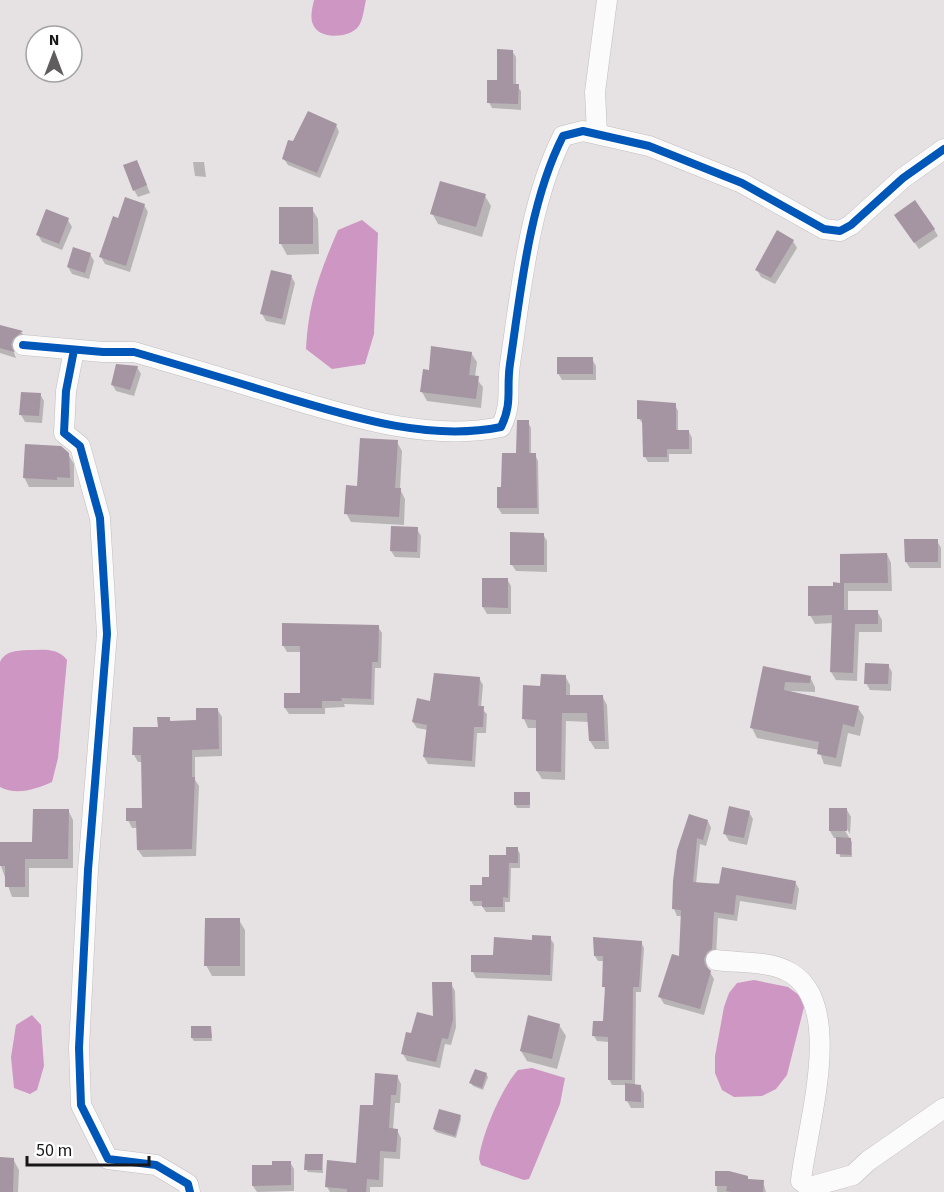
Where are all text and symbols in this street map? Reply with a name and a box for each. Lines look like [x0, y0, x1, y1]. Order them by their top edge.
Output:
north arrow [24, 24, 84, 84]
text: N [49, 29, 59, 51]
scale bar [27, 1129, 148, 1167]
text: 50 m [36, 1138, 72, 1163]

